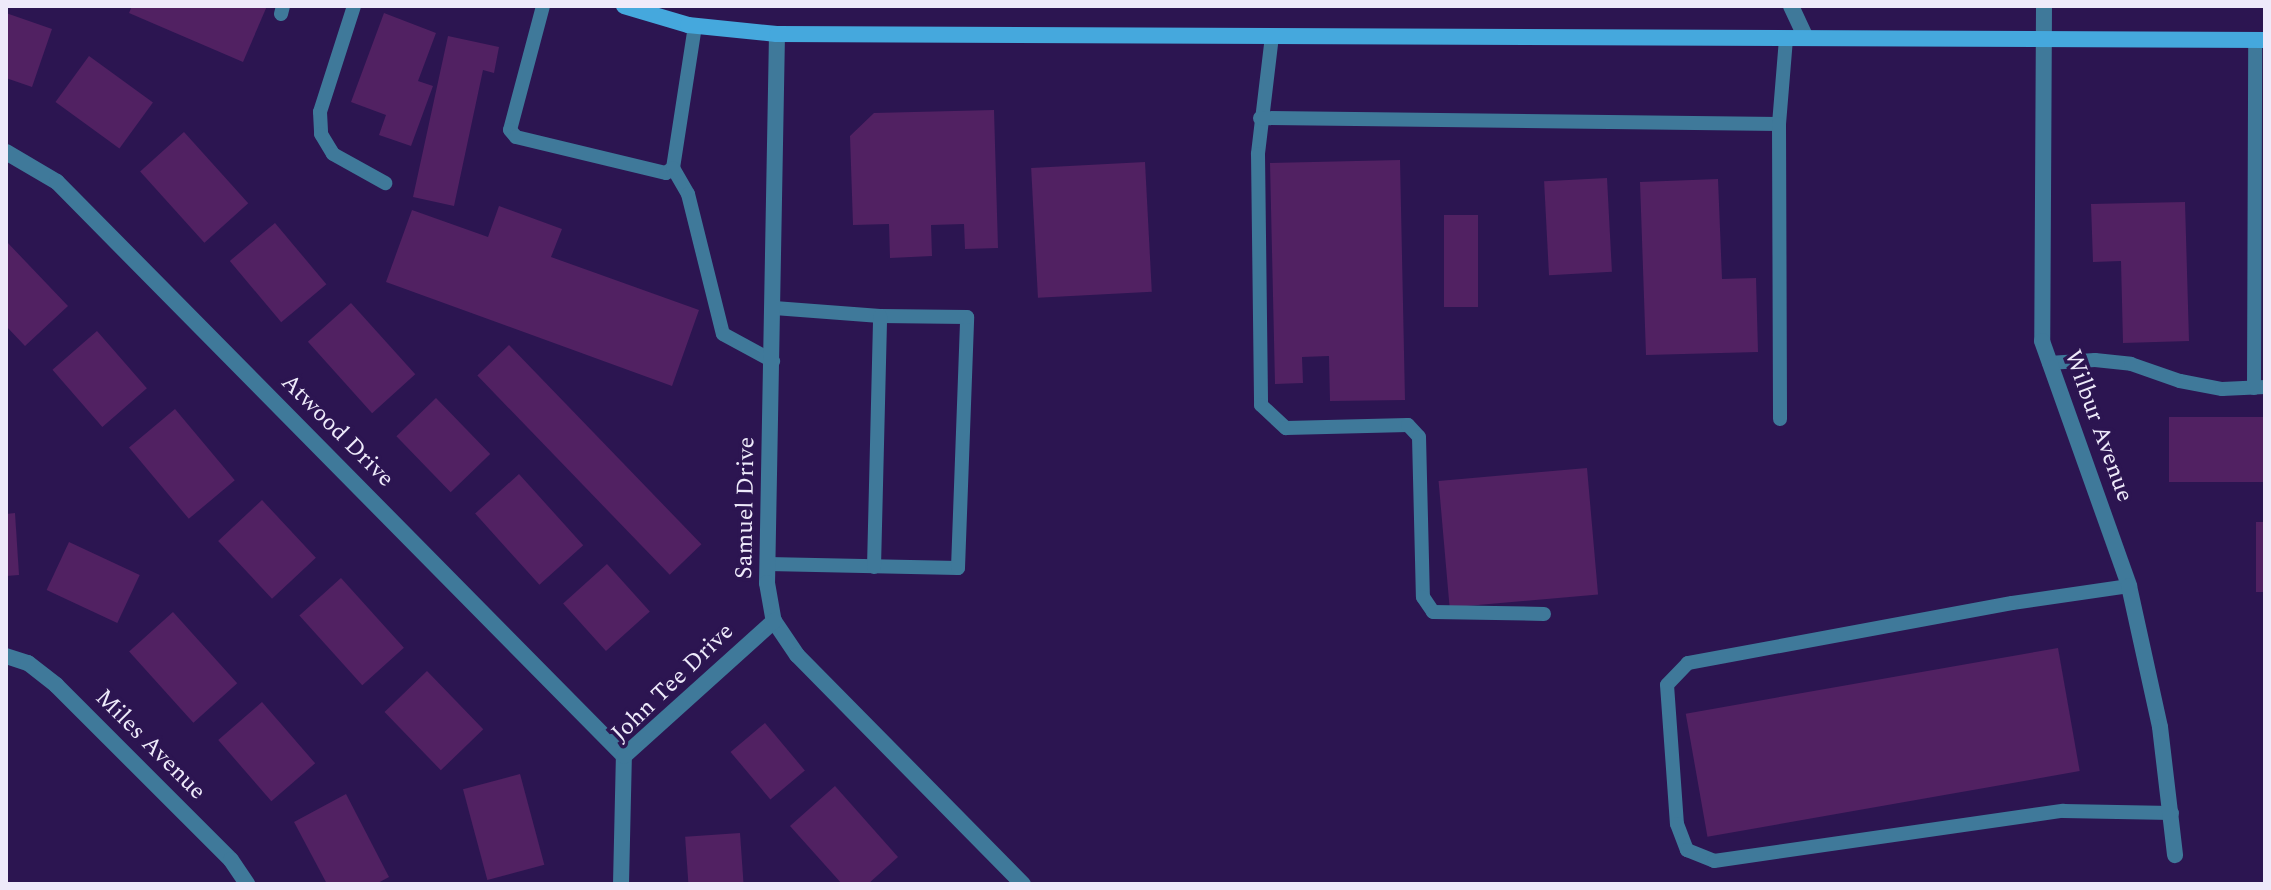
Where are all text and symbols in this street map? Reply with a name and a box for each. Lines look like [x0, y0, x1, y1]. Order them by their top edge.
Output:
street label: Wilbur Avenue [2057, 346, 2139, 506]
street label: Atwood Drive [274, 368, 400, 494]
street label: Samuel Drive [730, 437, 762, 579]
street label: John Tee Drive [606, 617, 740, 749]
street label: Miles Avenue [89, 684, 211, 806]

